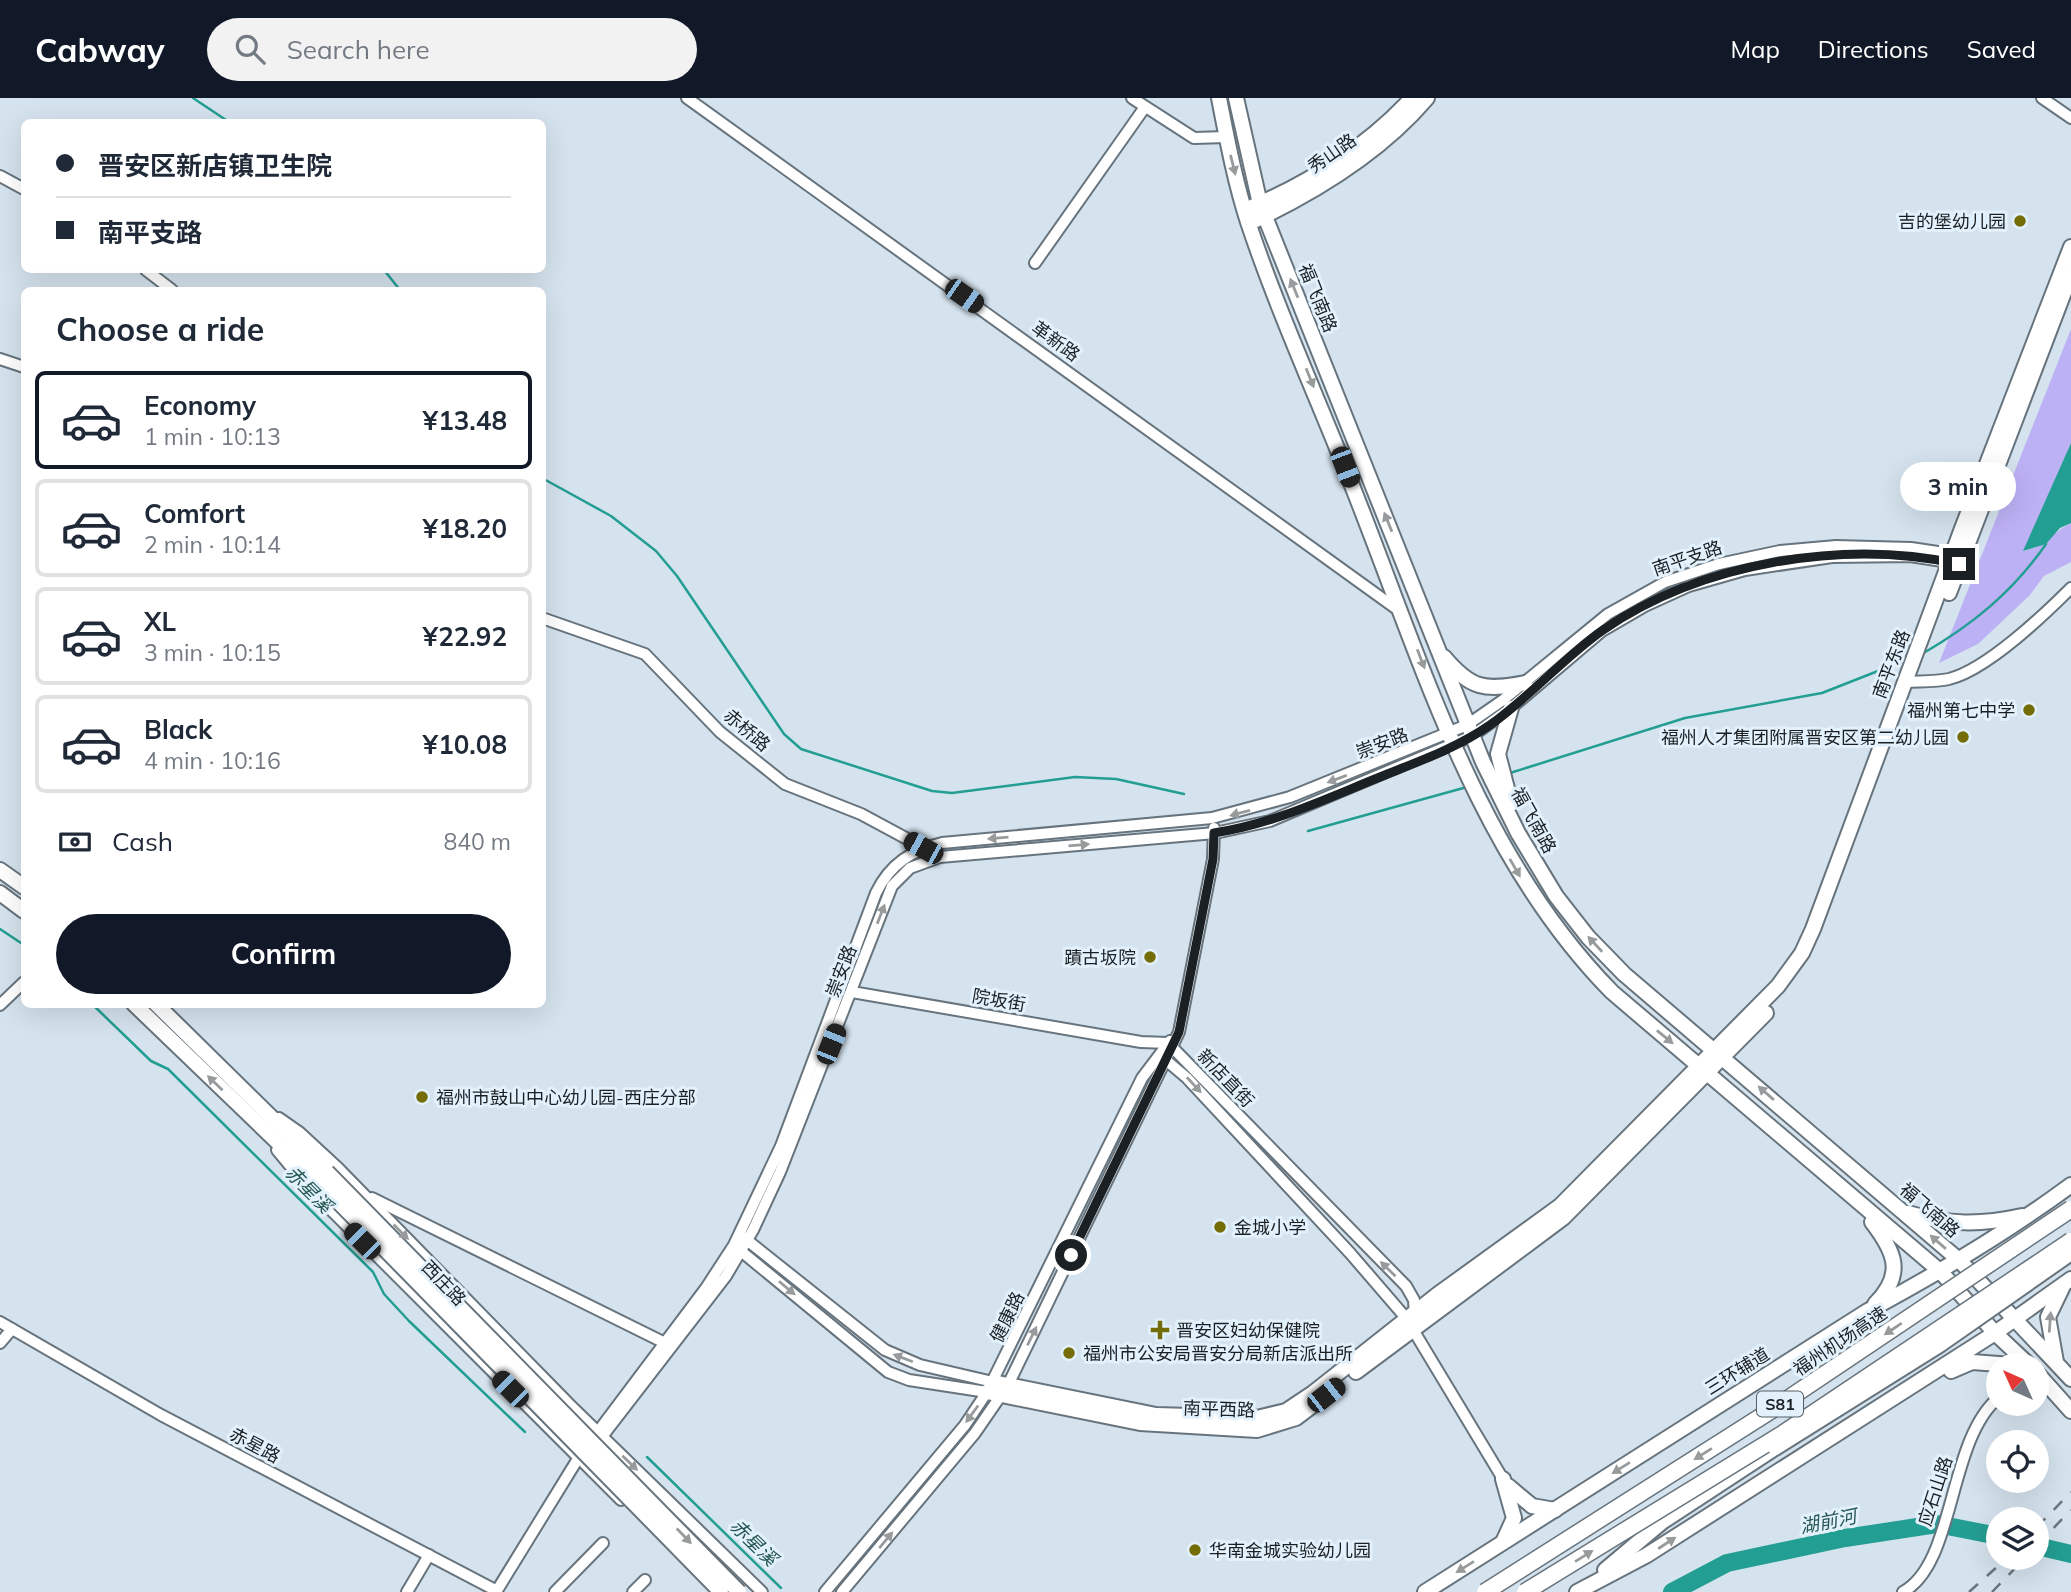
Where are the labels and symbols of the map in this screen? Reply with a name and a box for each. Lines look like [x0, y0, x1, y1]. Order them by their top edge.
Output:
street label: 秀山路 [1303, 128, 1361, 178]
one-way arrow [1228, 154, 1239, 176]
place label: 吉的堡幼儿园 [1898, 210, 2006, 233]
marker: 吉的堡幼儿园 [2012, 213, 2028, 229]
street label: 福飞南路 [1294, 260, 1342, 336]
car [941, 275, 988, 317]
one-way arrow [1288, 278, 1299, 299]
street label: 革新路 [1027, 316, 1085, 366]
one-way arrow [1305, 368, 1316, 389]
car [1328, 444, 1363, 490]
callout: 3 min [1901, 462, 2017, 512]
one-way arrow [1383, 511, 1394, 532]
street label: 南平支路 [1649, 535, 1725, 581]
route end [1943, 548, 1975, 580]
street label: 南平东路 [1867, 626, 1915, 702]
one-way arrow [1415, 648, 1426, 669]
place label: 福州第七中学 [1907, 699, 2015, 722]
marker: 福州第七中学 [2021, 702, 2037, 718]
street label: 赤桥路 [719, 704, 775, 756]
street label: 崇安路 [1353, 723, 1411, 763]
place label: 福州人才集团附属晋安区第二幼儿园 [1661, 726, 1949, 749]
marker: 福州人才集团附属晋安区第二幼儿园 [1955, 729, 1971, 745]
one-way arrow [1326, 773, 1347, 784]
street label: 福飞南路 [1506, 783, 1562, 857]
one-way arrow [1229, 808, 1251, 819]
car [900, 829, 947, 867]
one-way arrow [987, 832, 1009, 843]
one-way arrow [1068, 839, 1090, 850]
one-way arrow [1509, 858, 1521, 877]
one-way arrow [876, 904, 887, 925]
one-way arrow [1587, 936, 1603, 953]
street label: 崇安路 [821, 942, 861, 1000]
place label: 蹟古坂院 [1064, 946, 1136, 969]
marker: 蹟古坂院 [1142, 949, 1158, 965]
street label: 院坂街 [970, 984, 1028, 1016]
car [814, 1021, 849, 1067]
one-way arrow [1656, 1029, 1673, 1044]
street label: 新店直街 [1193, 1044, 1259, 1112]
one-way arrow [207, 1075, 224, 1092]
one-way arrow [1186, 1076, 1202, 1094]
one-way arrow [1757, 1085, 1775, 1101]
place label: 福州市鼓山中心幼儿园-西庄分部 [436, 1086, 696, 1109]
marker: 福州市鼓山中心幼儿园-西庄分部 [414, 1089, 430, 1105]
water label: 赤星溪 [280, 1160, 339, 1219]
street label: 福飞南路 [1895, 1178, 1965, 1242]
place label: 金城小学 [1234, 1216, 1306, 1239]
car [340, 1219, 385, 1263]
marker: 金城小学 [1212, 1219, 1228, 1235]
one-way arrow [392, 1223, 409, 1239]
one-way arrow [1929, 1234, 1947, 1250]
route start [1055, 1239, 1087, 1271]
street label: 西庄路 [417, 1256, 471, 1310]
one-way arrow [1380, 1260, 1397, 1277]
one-way arrow [779, 1280, 796, 1295]
street label: 健康路 [985, 1288, 1029, 1346]
street label: 福州机场高速 [1789, 1301, 1891, 1381]
one-way arrow [2044, 1311, 2055, 1333]
place label: 晋安区妇幼保健院 [1176, 1319, 1320, 1342]
marker: 晋安区妇幼保健院 [1150, 1320, 1170, 1340]
one-way arrow [1884, 1322, 1902, 1336]
one-way arrow [1026, 1326, 1038, 1346]
place label: 福州市公安局晋安分局新店派出所 [1083, 1342, 1353, 1365]
street label: 三环辅道 [1700, 1342, 1774, 1400]
marker: 福州市公安局晋安分局新店派出所 [1061, 1345, 1077, 1361]
one-way arrow [893, 1353, 914, 1364]
north arrow [1986, 1353, 2049, 1416]
car [488, 1367, 533, 1411]
car [1303, 1374, 1350, 1416]
road number: S81 [1757, 1392, 1803, 1416]
street label: 南平西路 [1183, 1396, 1255, 1422]
one-way arrow [965, 1405, 979, 1423]
street label: 赤星路 [226, 1422, 284, 1468]
one-way arrow [1693, 1447, 1712, 1460]
street label: 应石山路 [1913, 1453, 1957, 1529]
one-way arrow [621, 1454, 638, 1470]
one-way arrow [1611, 1461, 1631, 1474]
water label: 湖前河 [1798, 1503, 1862, 1538]
water label: 赤星溪 [725, 1514, 784, 1572]
one-way arrow [676, 1527, 692, 1544]
one-way arrow [878, 1531, 893, 1548]
one-way arrow [1657, 1536, 1676, 1549]
place label: 华南金城实验幼儿园 [1209, 1539, 1371, 1562]
marker: 华南金城实验幼儿园 [1187, 1542, 1203, 1558]
one-way arrow [1574, 1550, 1593, 1563]
one-way arrow [1455, 1560, 1474, 1573]

